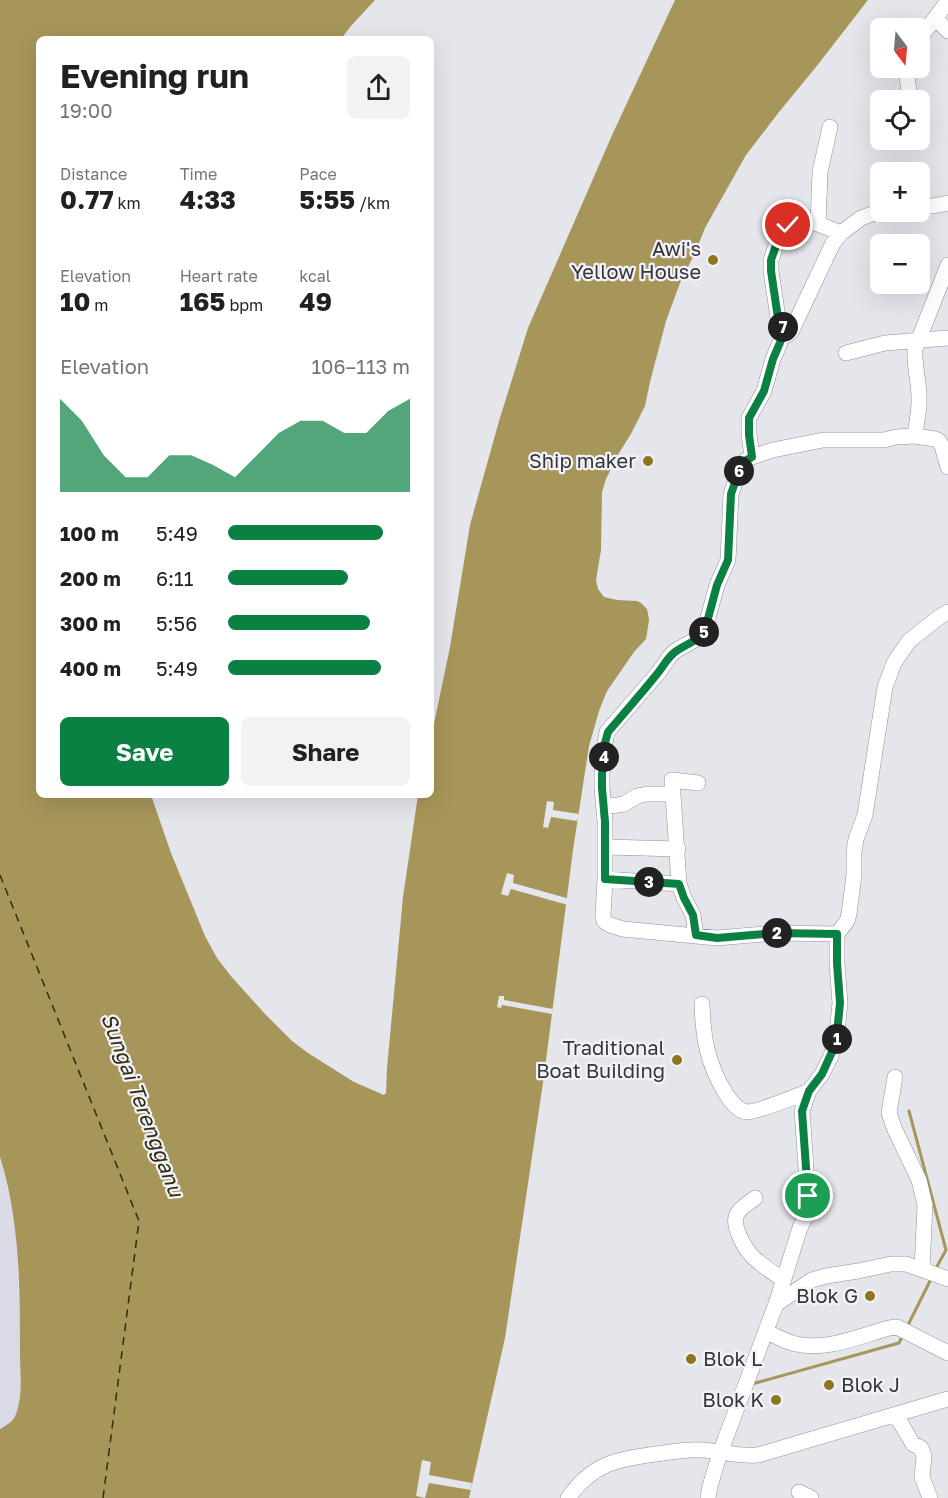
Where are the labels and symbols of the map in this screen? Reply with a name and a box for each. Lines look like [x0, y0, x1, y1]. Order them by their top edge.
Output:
north arrow [870, 18, 930, 78]
pin [762, 199, 813, 250]
place label: Awi's Yellow House [571, 236, 701, 283]
marker: Awi's Yellow House [706, 253, 720, 267]
pin: 7 [768, 312, 798, 342]
place label: Ship maker [529, 448, 636, 472]
marker: Ship maker [641, 454, 655, 468]
pin: 6 [724, 456, 754, 486]
pin: 5 [689, 617, 719, 647]
pin: 4 [589, 742, 619, 772]
pin: 3 [634, 867, 664, 897]
pin: 2 [762, 918, 792, 948]
water label: Sungai Terengganu [96, 1009, 190, 1201]
pin: 1 [822, 1024, 852, 1054]
place label: Traditional Boat Building [536, 1035, 665, 1082]
marker: Traditional Boat Building [670, 1053, 684, 1067]
pin [782, 1170, 833, 1221]
place label: Blok G [796, 1283, 858, 1307]
marker: Blok G [863, 1289, 877, 1303]
place label: Blok L [703, 1346, 762, 1370]
marker: Blok L [684, 1352, 698, 1366]
place label: Blok J [841, 1372, 900, 1396]
marker: Blok J [822, 1378, 836, 1392]
place label: Blok K [702, 1387, 764, 1411]
marker: Blok K [769, 1393, 783, 1407]

